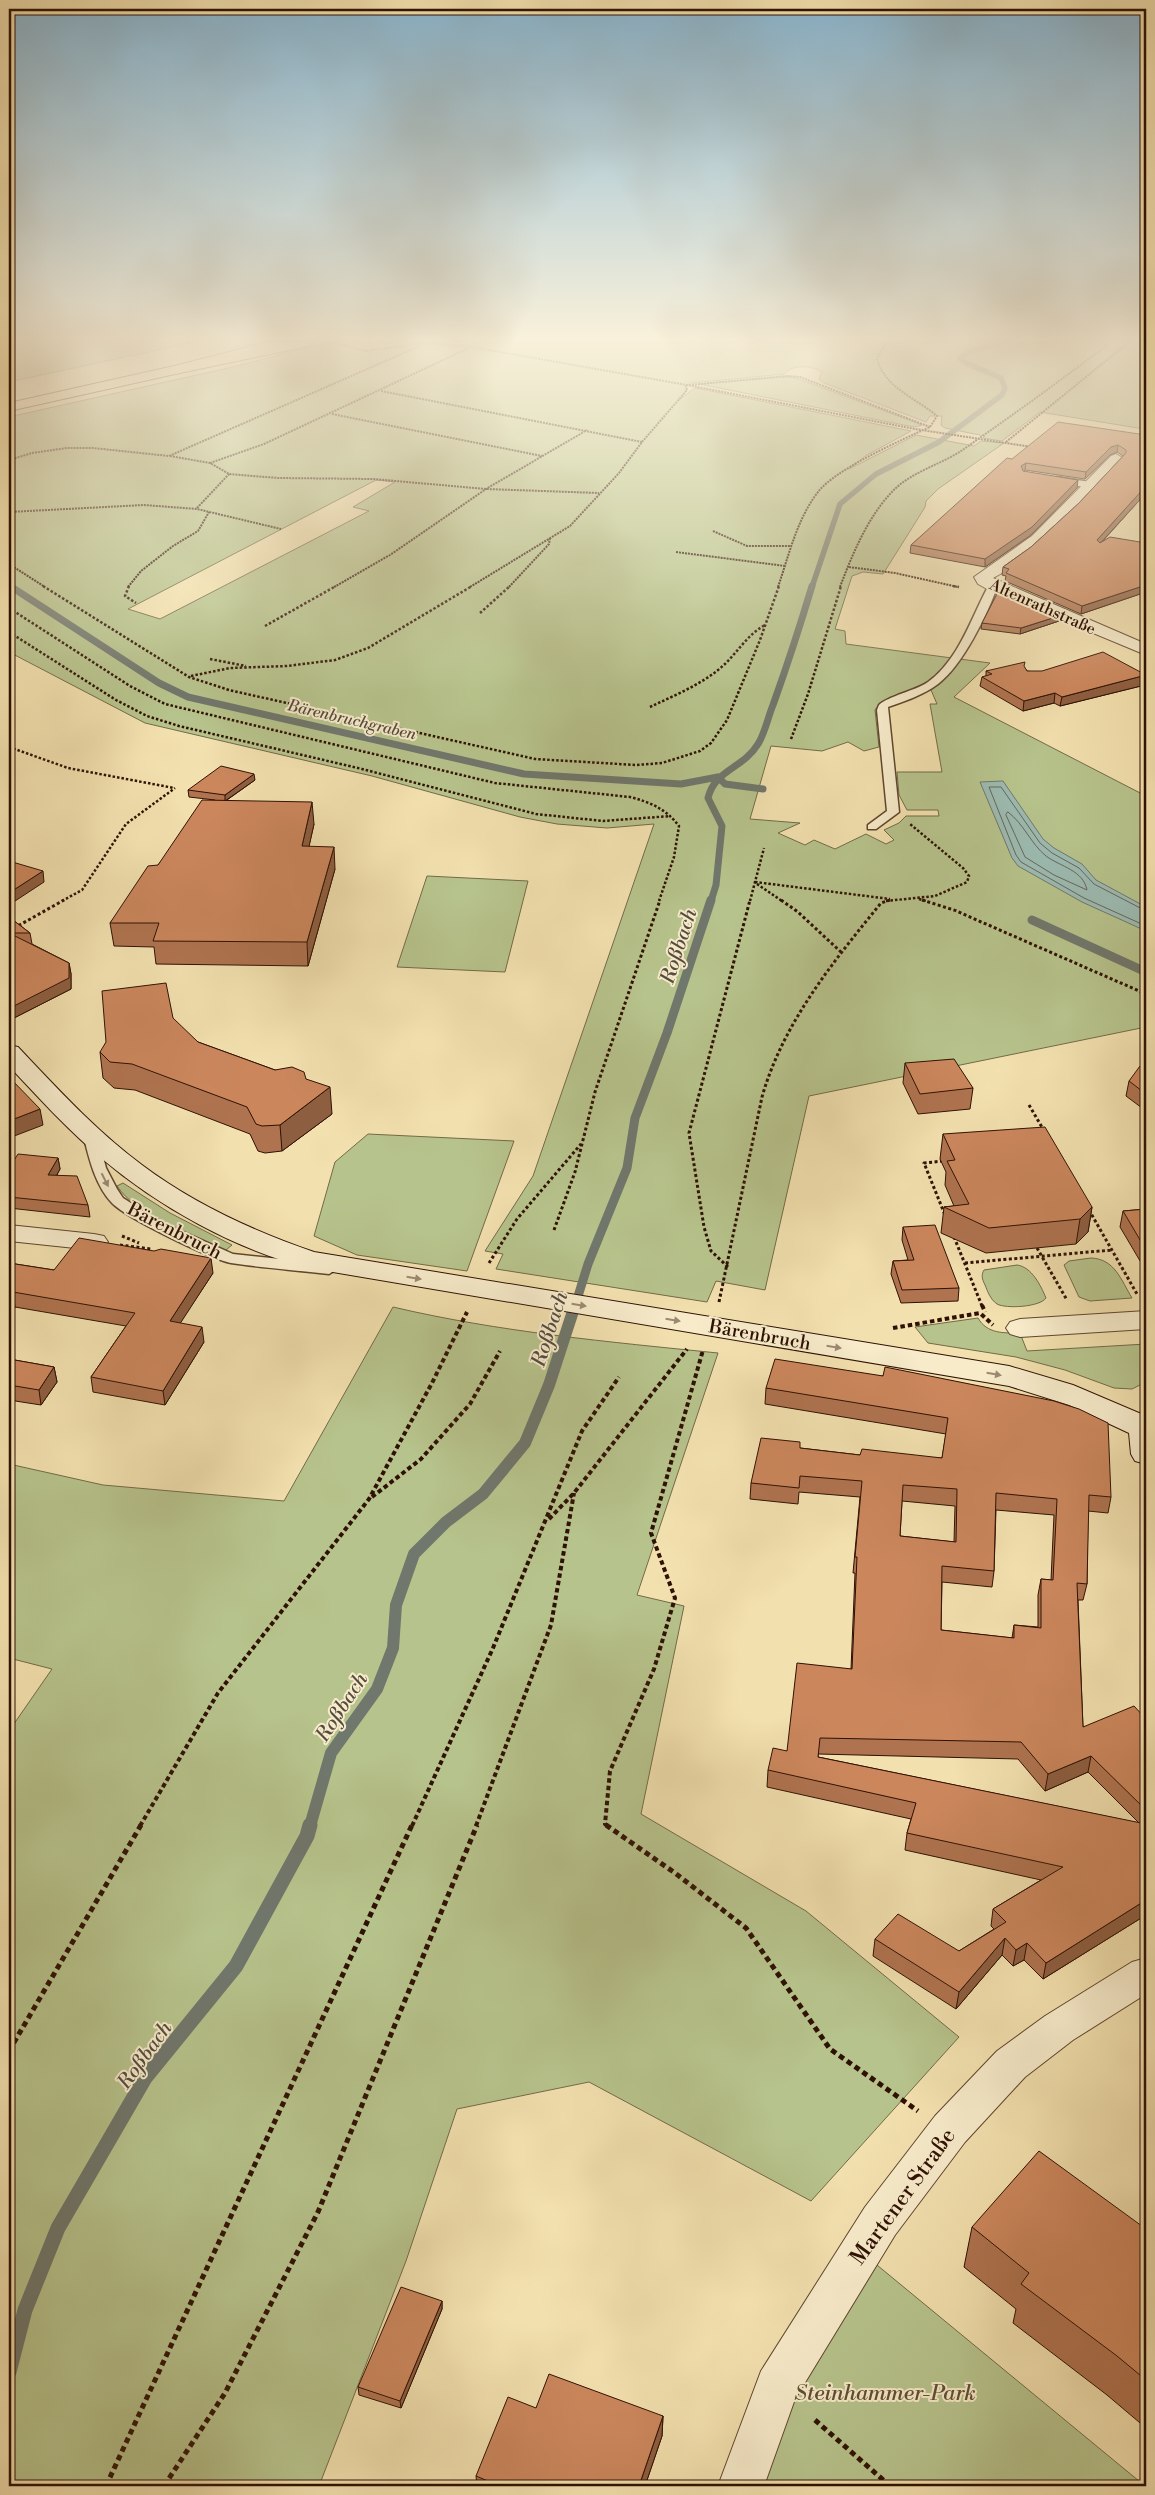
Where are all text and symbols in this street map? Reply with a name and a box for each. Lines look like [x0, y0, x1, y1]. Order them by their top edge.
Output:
street label: Altenrathstraße [986, 574, 1099, 639]
water label: Bärenbruchgraben [285, 695, 419, 745]
water label: Roßbach [655, 905, 704, 988]
one-way arrow [101, 1173, 109, 1188]
street label: Bärenbruch [122, 1196, 226, 1265]
one-way arrow [406, 1274, 422, 1282]
water label: Roßbach [526, 1288, 575, 1371]
one-way arrow [572, 1301, 588, 1309]
street label: Bärenbruch [706, 1314, 813, 1356]
one-way arrow [666, 1316, 682, 1324]
one-way arrow [826, 1343, 842, 1351]
one-way arrow [986, 1370, 1002, 1378]
water label: Roßbach [310, 1668, 374, 1748]
water label: Roßbach [112, 2017, 179, 2095]
street label: Martener Straße [845, 2123, 962, 2270]
park label: Steinhammer-Park [794, 2380, 976, 2407]

